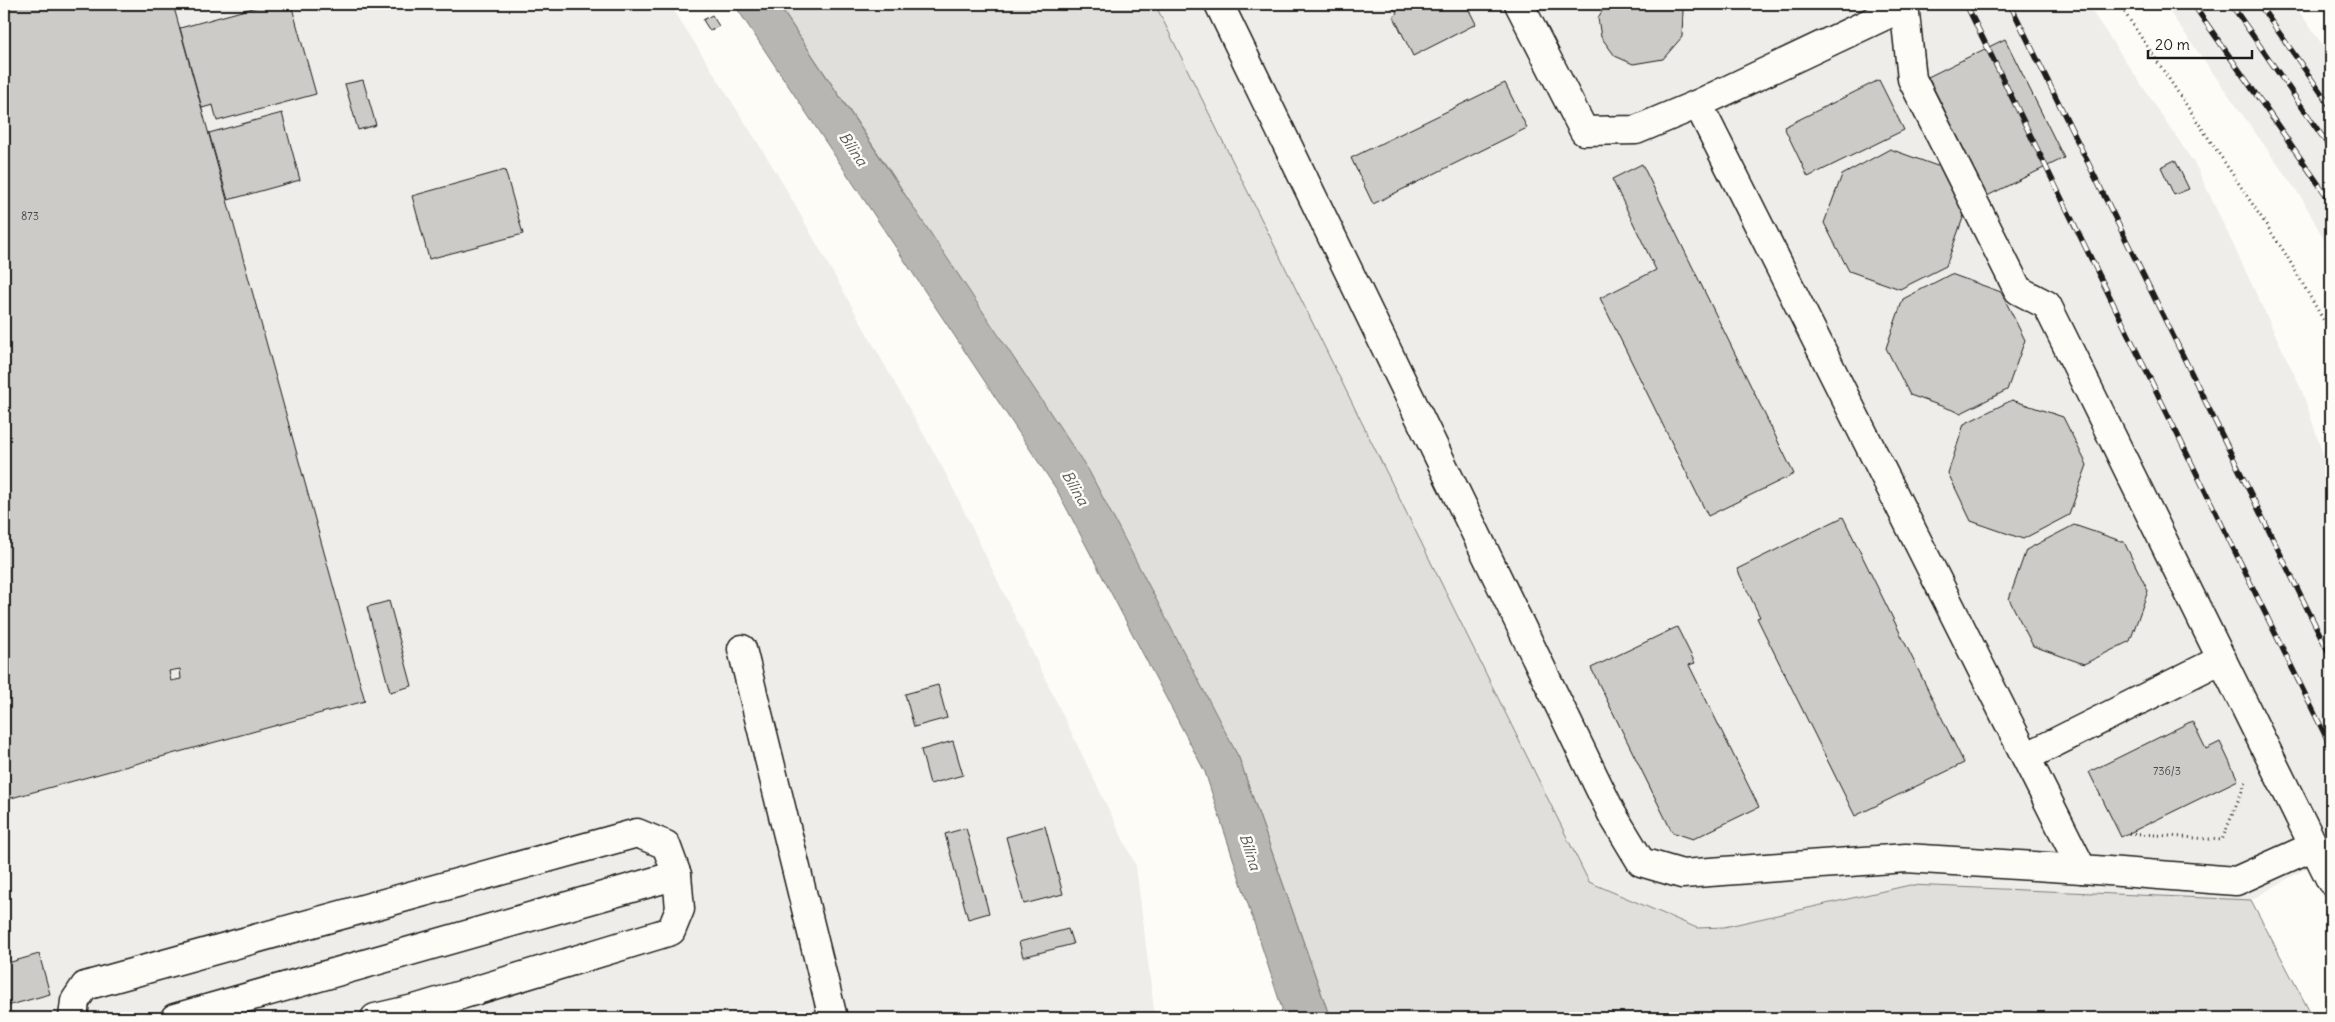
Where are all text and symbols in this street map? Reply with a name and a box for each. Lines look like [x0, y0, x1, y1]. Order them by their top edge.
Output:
scale bar [2148, 28, 2251, 60]
text: 20 m [2155, 35, 2190, 54]
water label: Bílina [835, 128, 872, 171]
house number: 873 [21, 209, 39, 223]
water label: Bílina [1058, 467, 1094, 510]
house number: 736/3 [2153, 764, 2181, 778]
water label: Bílina [1236, 831, 1266, 874]

